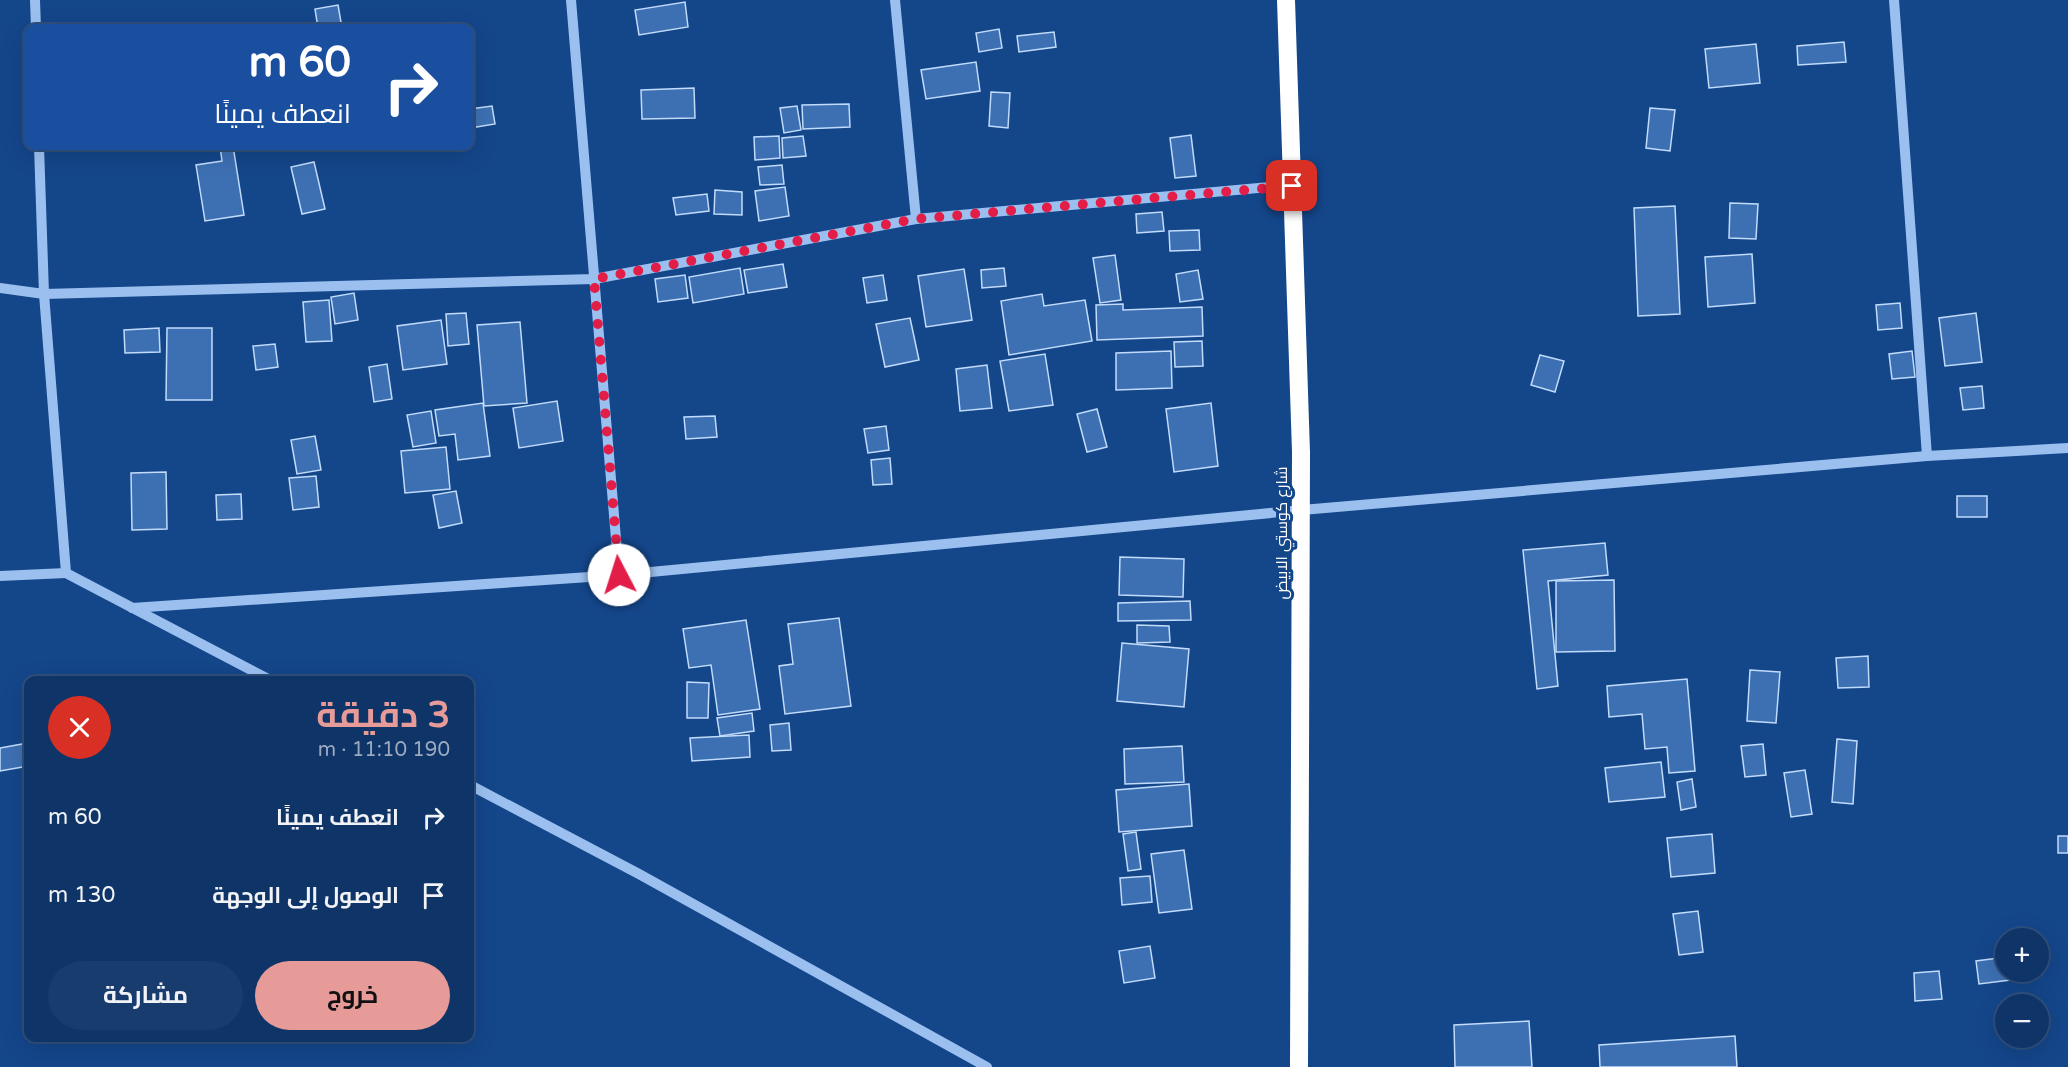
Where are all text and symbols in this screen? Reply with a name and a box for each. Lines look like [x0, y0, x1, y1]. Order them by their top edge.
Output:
text: 60 m [249, 37, 351, 88]
icon: right [372, 48, 450, 126]
text: انعطف يمينًا [214, 98, 351, 131]
pin [1266, 160, 1317, 211]
icon: arrive [1275, 169, 1308, 202]
street label: شارع كوستي الابيض [1272, 467, 1295, 599]
position arrow [587, 543, 651, 607]
text: 3 دقيقة [316, 694, 450, 737]
button: close [48, 696, 111, 759]
text: 190 m · 11:10 [318, 738, 450, 762]
icon: right [417, 801, 450, 834]
text: 60 m [48, 804, 102, 830]
text: انعطف يمينًا [276, 805, 399, 831]
icon: arrive [417, 879, 450, 912]
text: 130 m [48, 882, 115, 908]
text: الوصول إلى الوجهة [212, 883, 399, 909]
map controls [1995, 928, 2049, 1048]
button: + [1995, 928, 2049, 982]
button: مشاركة [48, 961, 243, 1030]
button: خروج [255, 961, 450, 1030]
button: − [1995, 994, 2049, 1048]

